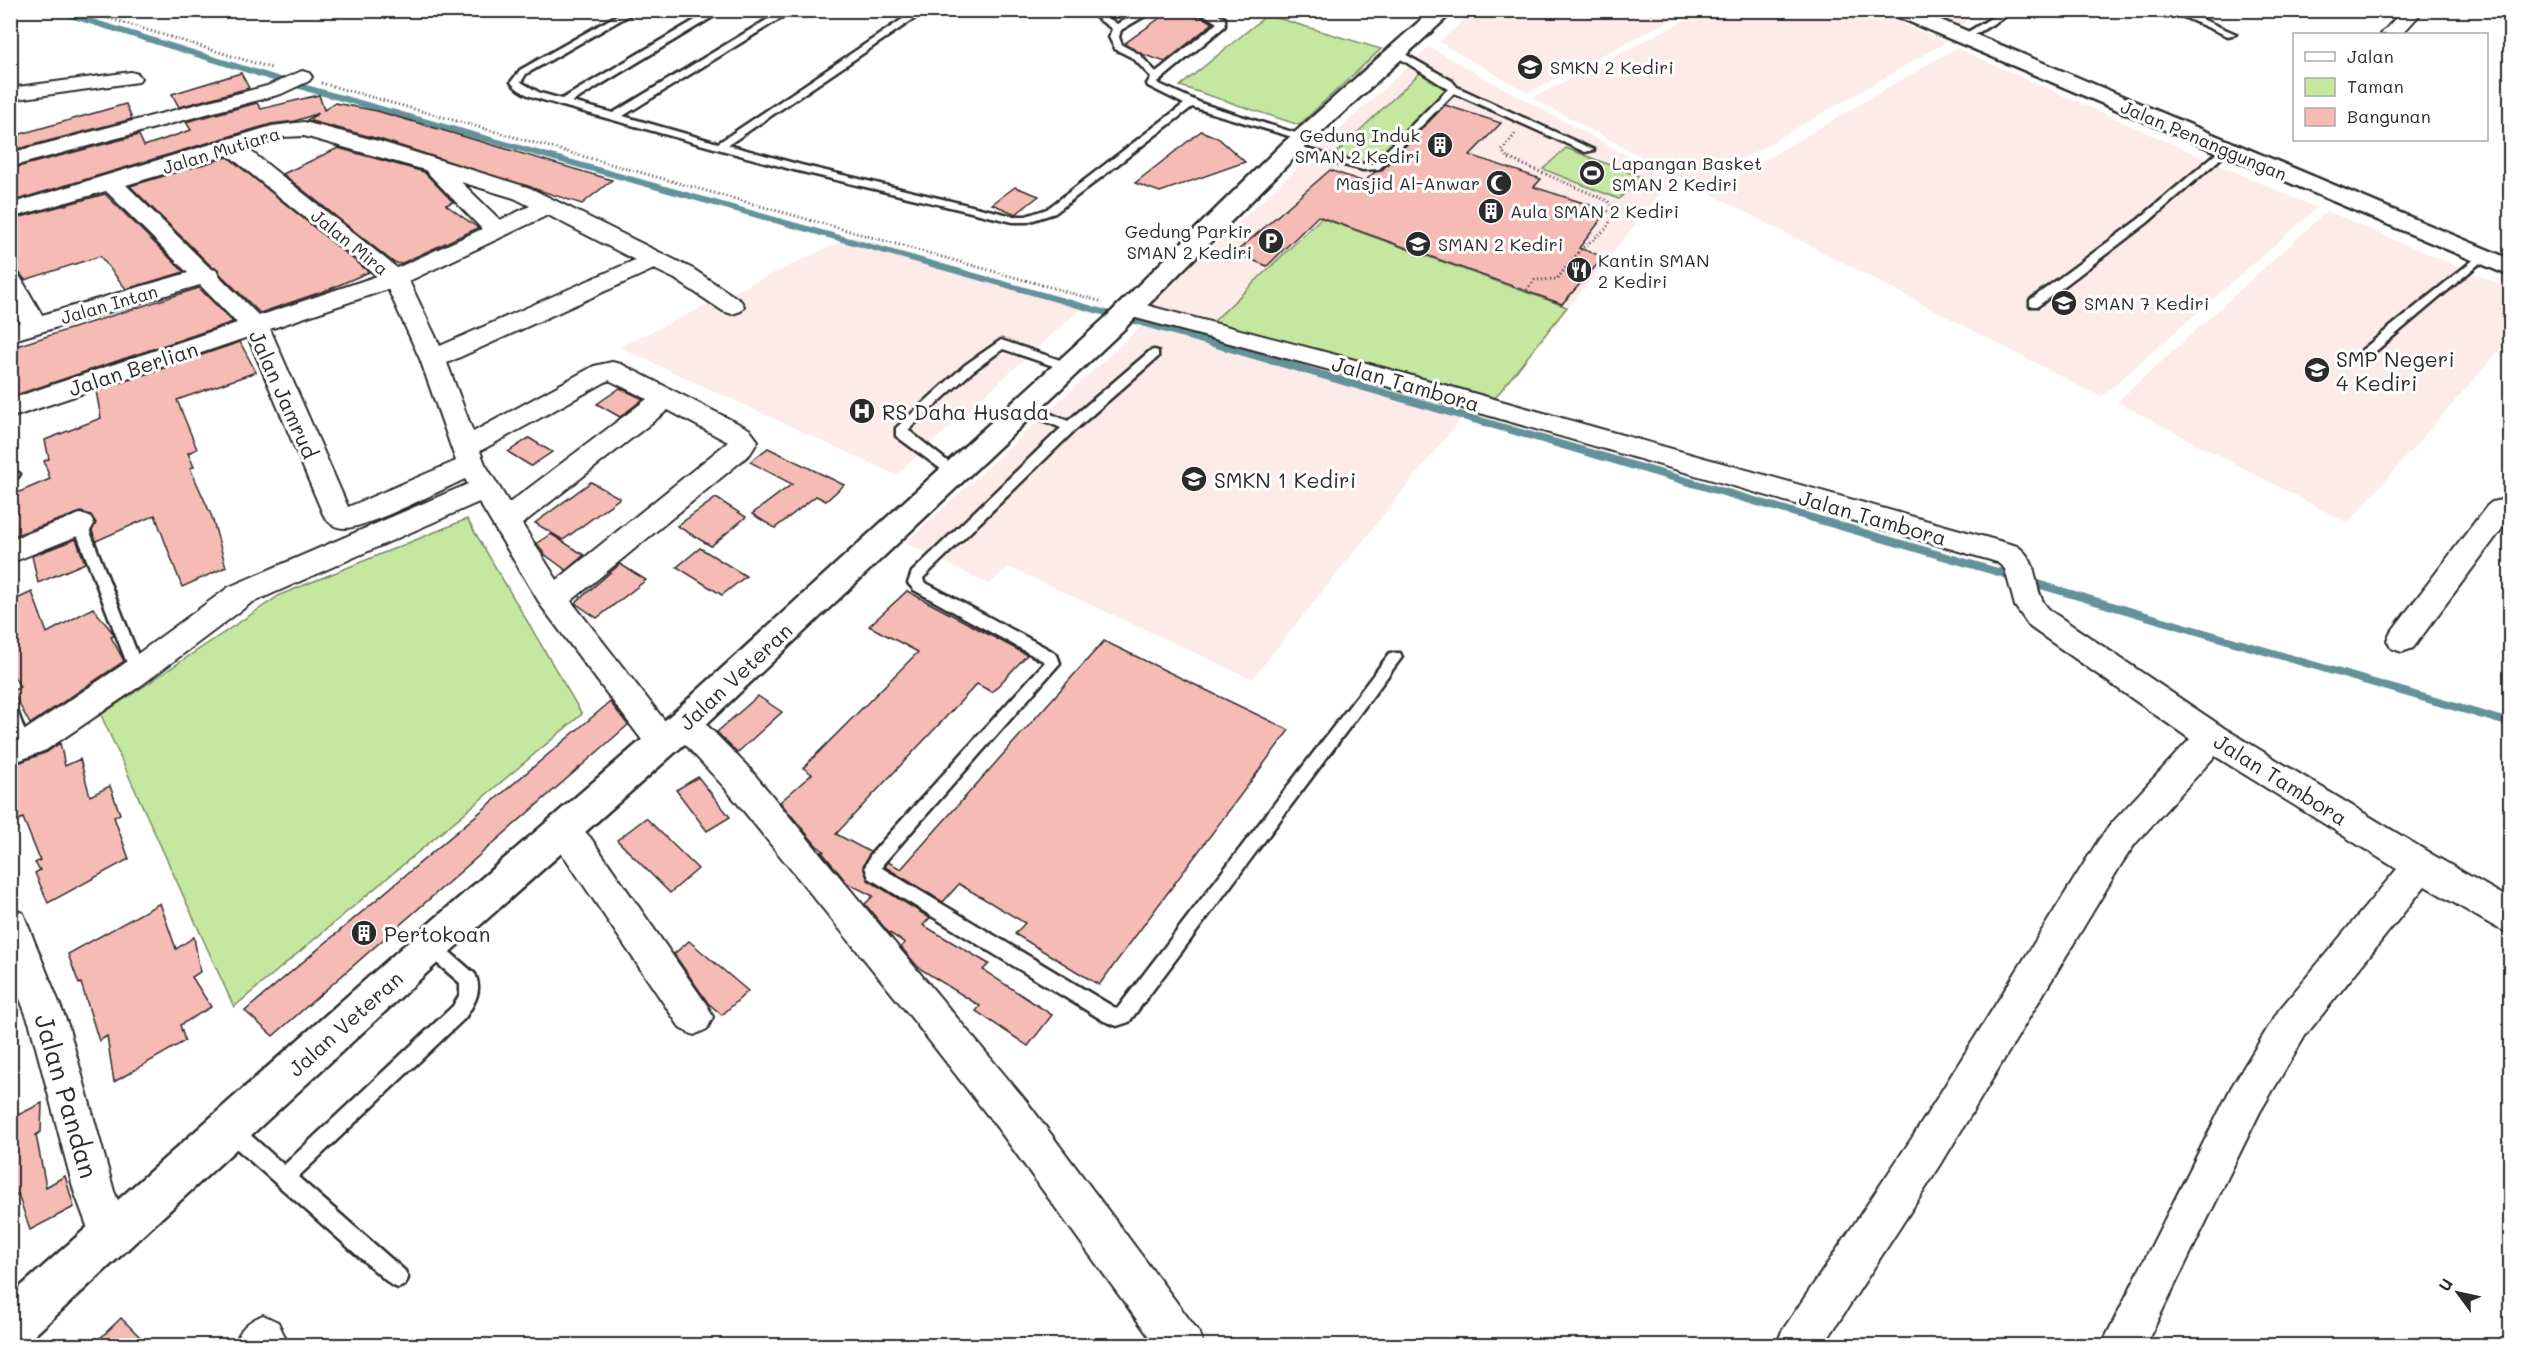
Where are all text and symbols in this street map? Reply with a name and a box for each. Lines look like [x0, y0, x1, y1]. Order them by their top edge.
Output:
legend [2293, 33, 2488, 141]
text: Jalan [2347, 44, 2394, 68]
school or university icon: SMKN 2 Kediri [1515, 52, 1545, 82]
place label: SMKN 2 Kediri [1550, 55, 1674, 79]
text: Taman [2347, 74, 2404, 98]
street label: Jalan Penanggungan [2117, 94, 2291, 186]
text: Bangunan [2347, 104, 2431, 128]
street label: Jalan Mutiara [159, 121, 283, 179]
place label: Gedung Induk SMAN 2 Kediri [1295, 123, 1420, 168]
building icon: Gedung Induk SMAN 2 Kediri [1425, 130, 1455, 160]
place label: Lapangan Basket SMAN 2 Kediri [1612, 151, 1762, 196]
sports icon: Lapangan Basket SMAN 2 Kediri [1577, 158, 1607, 188]
mosque icon: Masjid Al-Anwar [1484, 168, 1514, 198]
place label: Masjid Al-Anwar [1336, 171, 1480, 195]
building icon: Aula SMAN 2 Kediri [1476, 196, 1506, 226]
place label: Aula SMAN 2 Kediri [1510, 199, 1679, 223]
street label: Jalan Mira [306, 204, 394, 280]
place label: Gedung Parkir SMAN 2 Kediri [1125, 219, 1252, 264]
parking icon: Gedung Parkir SMAN 2 Kediri [1256, 226, 1286, 256]
school or university icon: SMAN 2 Kediri [1403, 229, 1433, 259]
place label: SMAN 2 Kediri [1438, 232, 1563, 256]
place label: Kantin SMAN 2 Kediri [1598, 248, 1710, 293]
restaurant icon: Kantin SMAN 2 Kediri [1564, 255, 1594, 285]
street label: Jalan Intan [58, 279, 160, 329]
school or university icon: SMAN 7 Kediri [2049, 288, 2079, 318]
place label: SMAN 7 Kediri [2084, 291, 2209, 315]
street label: Jalan Jamrud [244, 325, 324, 463]
street label: Jalan Berlian [65, 334, 201, 402]
place label: SMP Negeri 4 Kediri [2336, 345, 2455, 396]
street label: Jalan Tambora [1329, 349, 1483, 417]
school or university icon: SMP Negeri 4 Kediri [2302, 355, 2332, 385]
hospital icon: RS Daha Husada [847, 396, 877, 426]
place label: RS Daha Husada [882, 398, 1049, 425]
school or university icon: SMKN 1 Kediri [1179, 464, 1209, 494]
place label: SMKN 1 Kediri [1214, 466, 1356, 493]
street label: Jalan Tambora [1796, 483, 1950, 551]
street label: Jalan Veteran [673, 617, 797, 735]
street label: Jalan Tambora [2209, 727, 2353, 831]
building icon: Pertokoan [349, 918, 379, 948]
place label: Pertokoan [384, 920, 490, 947]
street label: Jalan Veteran [282, 964, 408, 1082]
street label: Jalan Pandan [27, 1010, 107, 1182]
north arrow [2428, 1263, 2488, 1323]
text: U [2433, 1274, 2457, 1295]

